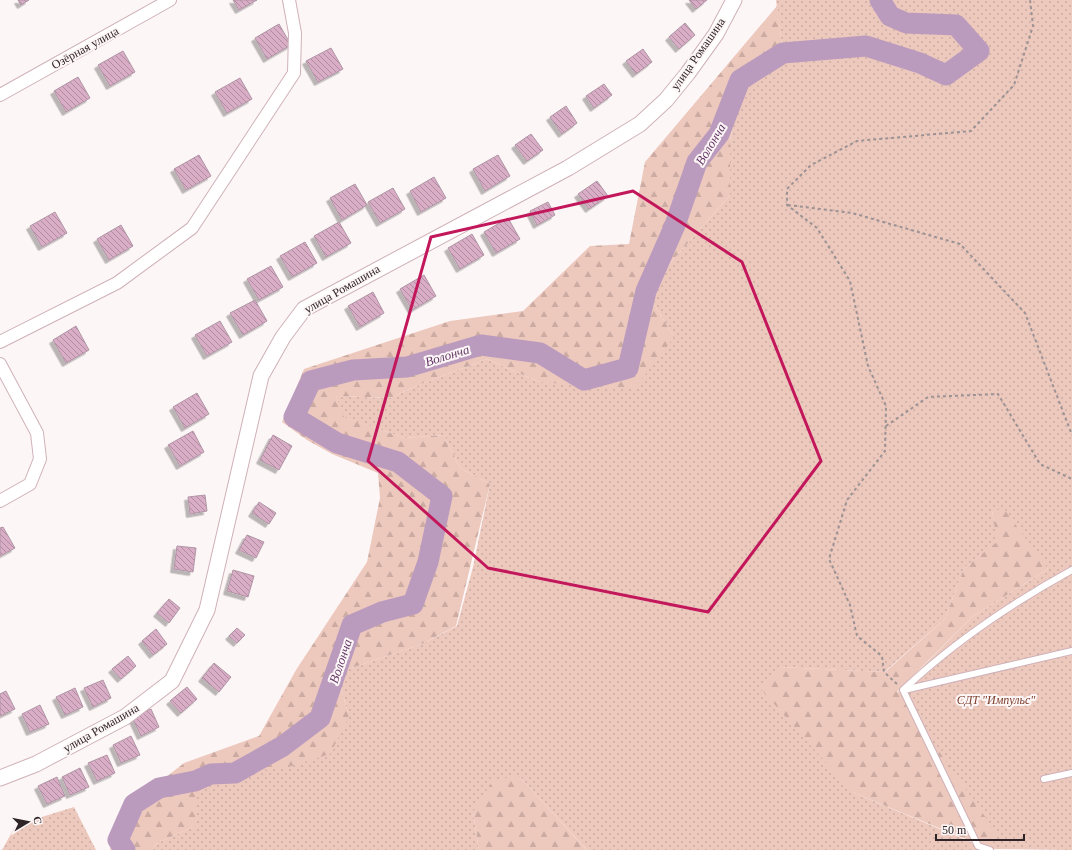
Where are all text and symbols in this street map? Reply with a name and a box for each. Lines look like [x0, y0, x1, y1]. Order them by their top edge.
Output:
street label: улица Ромашина [668, 15, 729, 93]
street label: Озёрная улица [49, 23, 122, 72]
water label: Волонча [692, 120, 729, 168]
street label: улица Ромашина [302, 261, 383, 316]
water label: Волонча [423, 341, 472, 369]
water label: Волонча [326, 637, 355, 685]
park label: СДТ "Импульс" [957, 693, 1036, 707]
street label: улица Ромашина [61, 700, 142, 755]
north arrow [8, 802, 48, 842]
text: С [31, 815, 44, 825]
scale bar [936, 816, 1024, 842]
text: 50 m [942, 823, 967, 837]

